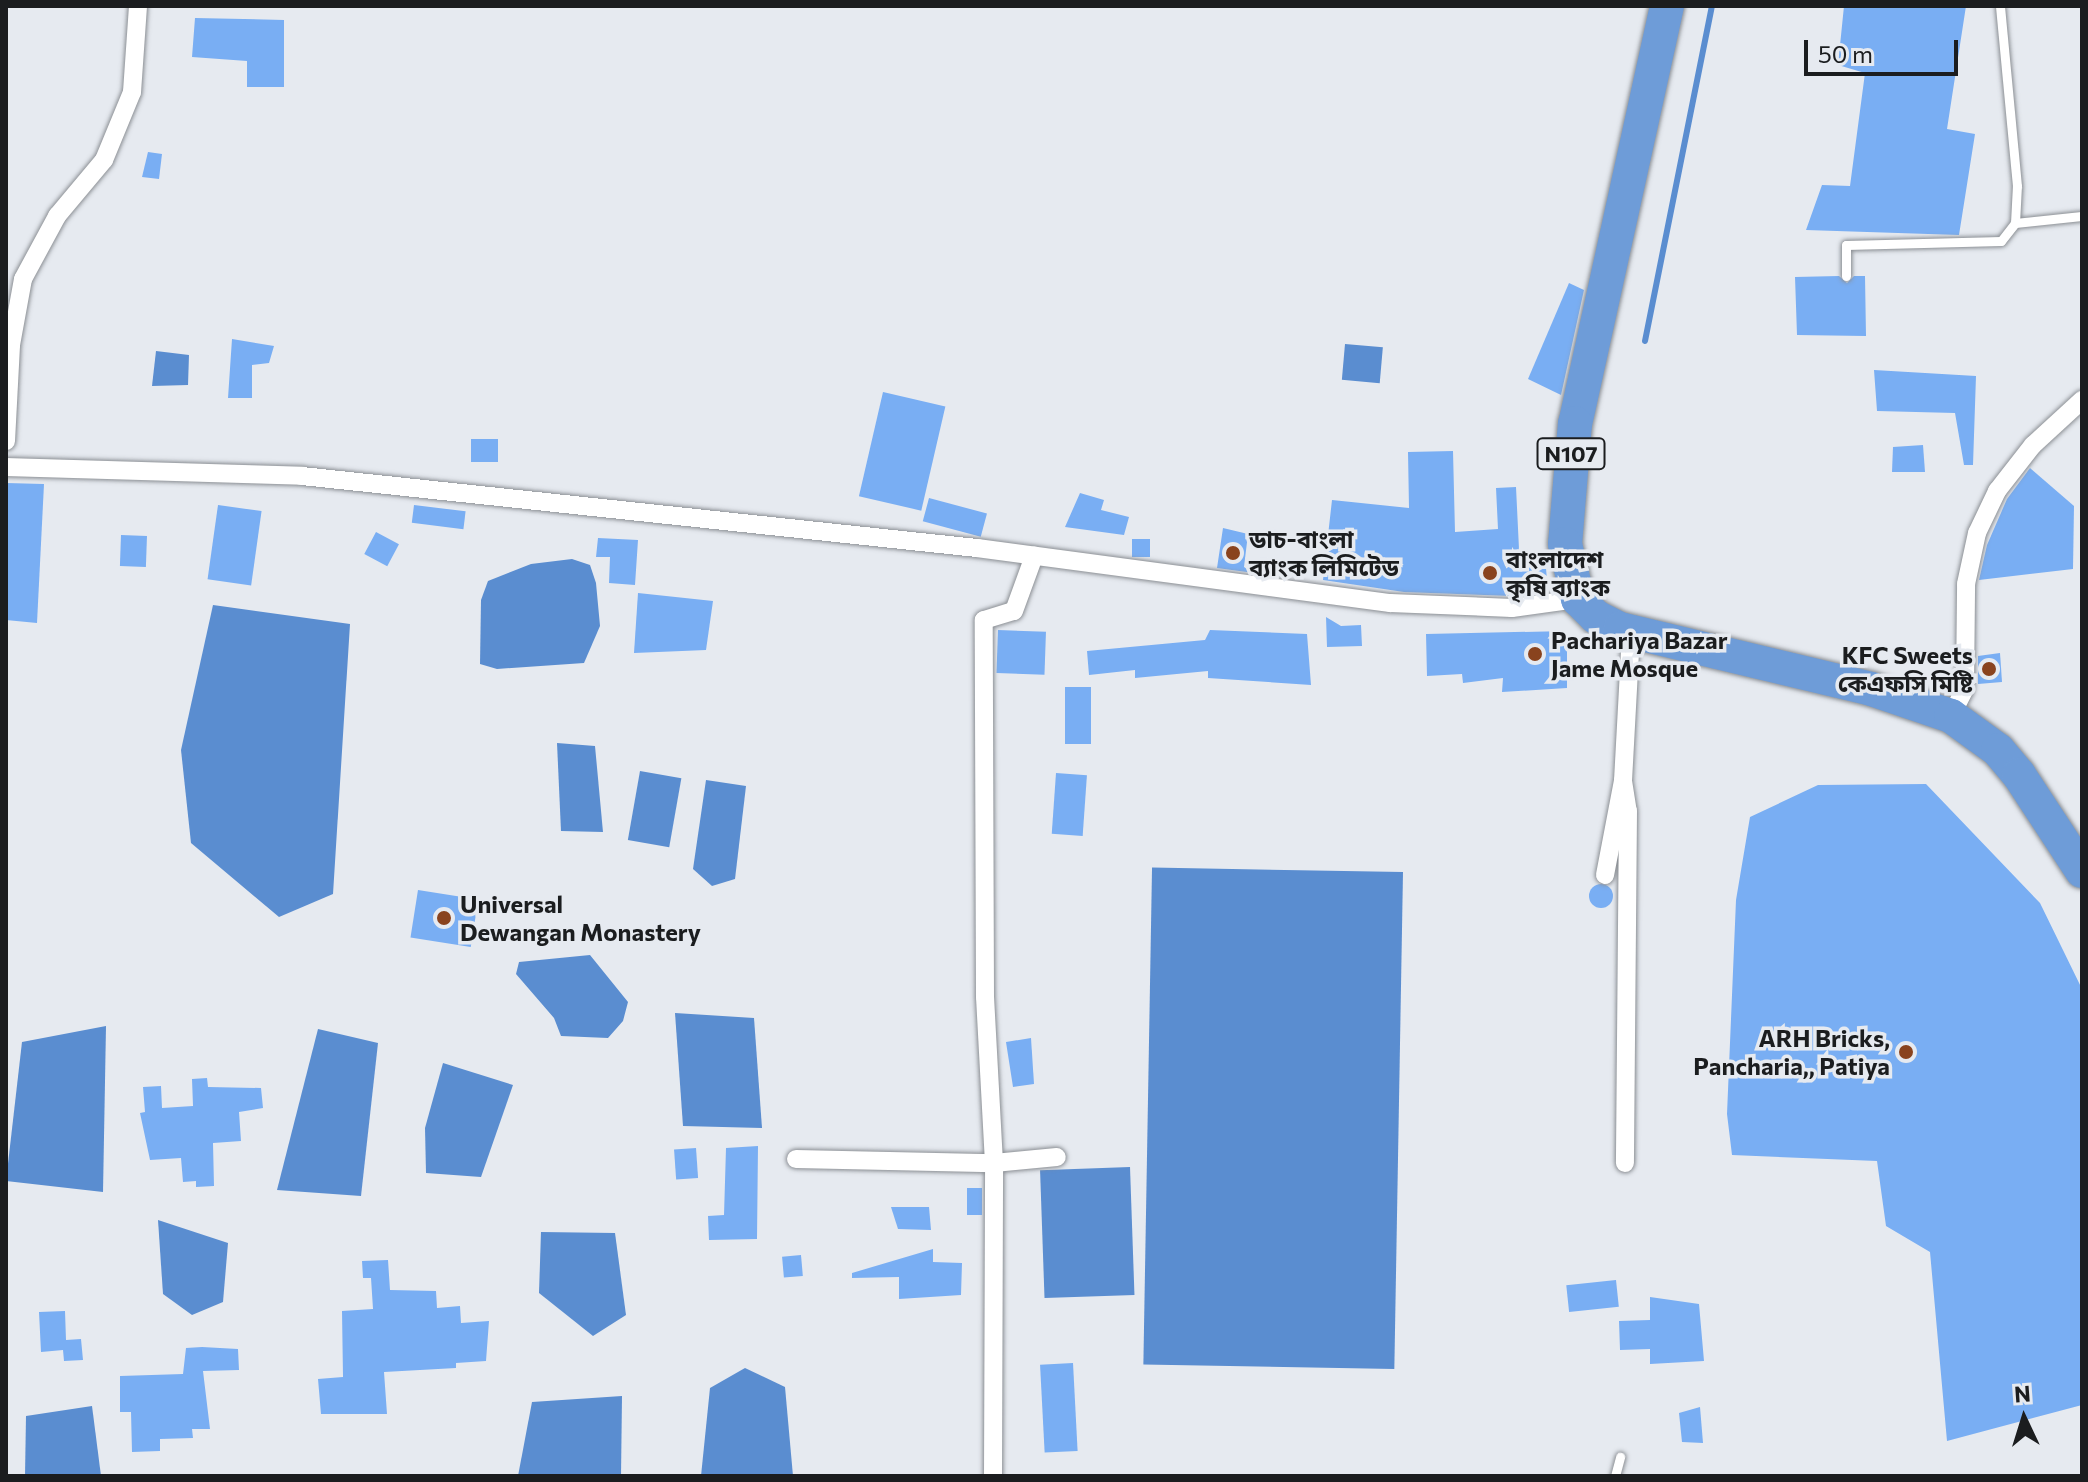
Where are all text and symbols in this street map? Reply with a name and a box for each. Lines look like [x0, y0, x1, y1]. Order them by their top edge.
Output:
scale bar [1808, 24, 1962, 74]
text: 50 m [1818, 39, 1873, 68]
road number: N107 [1535, 436, 1607, 472]
place label: ডাচ-বাংলা ব্যাংক লিমিটেড [1249, 525, 1399, 581]
marker: ডাচ-বাংলা ব্যাংক লিমিটেড [1224, 544, 1242, 562]
place label: বাংলাদেশ কৃষি ব্যাংক [1506, 545, 1610, 601]
marker: বাংলাদেশ কৃষি ব্যাংক [1481, 564, 1499, 582]
place label: Pachariya Bazar Jame Mosque [1551, 626, 1728, 682]
place label: KFC Sweets কেএফসি মিষ্টি [1838, 641, 1973, 697]
marker: Pachariya Bazar Jame Mosque [1526, 645, 1544, 663]
marker: KFC Sweets কেএফসি মিষ্টি [1980, 660, 1998, 678]
place label: Universal Dewangan Monastery [460, 890, 701, 946]
marker: Universal Dewangan Monastery [435, 909, 453, 927]
place label: ARH Bricks, Pancharia,, Patiya [1693, 1024, 1890, 1080]
marker: ARH Bricks, Pancharia,, Patiya [1897, 1043, 1915, 1061]
north arrow [1984, 1378, 2064, 1458]
text: N [2013, 1380, 2031, 1408]

